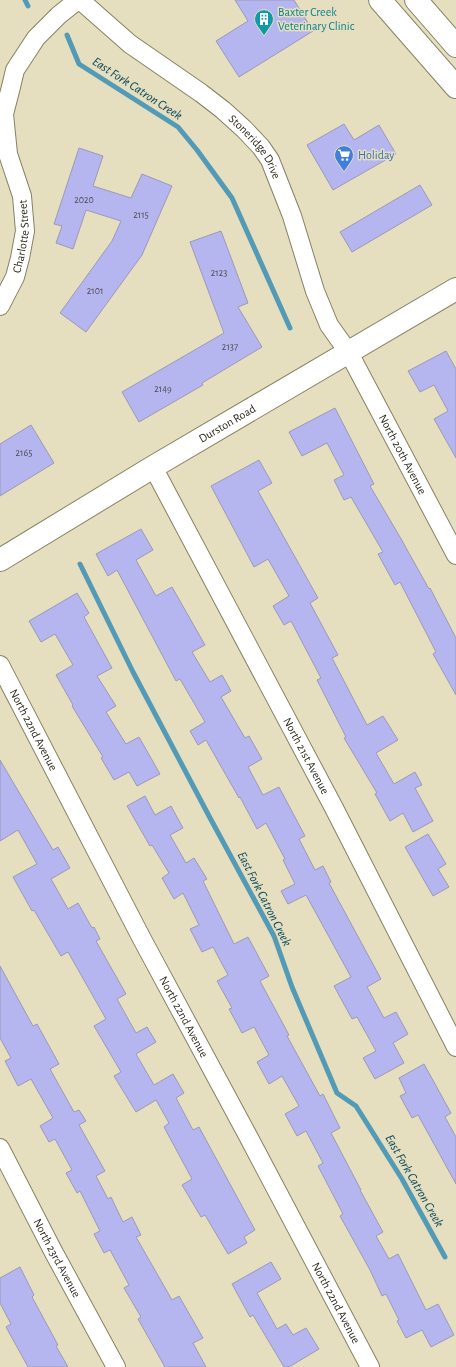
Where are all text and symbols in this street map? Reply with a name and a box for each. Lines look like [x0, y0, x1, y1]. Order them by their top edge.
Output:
place label: Baxter Creek Veterinary Clinic [278, 6, 355, 33]
building icon: Baxter Creek Veterinary Clinic [253, 8, 275, 36]
water label: East Fork Catron Creek [90, 55, 184, 123]
street label: Stoneridge Drive [227, 112, 283, 180]
supermarket icon: Holiday [333, 144, 355, 172]
place label: Holiday [358, 149, 394, 162]
house number: 2020 [74, 195, 94, 205]
street label: Charlotte Street [10, 199, 31, 274]
house number: 2115 [133, 210, 149, 220]
house number: 2123 [211, 268, 227, 278]
house number: 2101 [87, 286, 103, 296]
house number: 2137 [222, 342, 238, 352]
house number: 2149 [154, 384, 172, 394]
street label: Durston Road [197, 402, 258, 445]
street label: North 20th Avenue [377, 412, 429, 496]
house number: 2165 [16, 448, 32, 458]
street label: North 22nd Avenue [8, 687, 60, 773]
street label: North 21st Avenue [281, 716, 331, 796]
water label: East Fork Catron Creek [235, 850, 293, 948]
street label: North 22nd Avenue [157, 974, 211, 1059]
water label: East Fork Catron Creek [382, 1133, 446, 1229]
street label: North 23rd Avenue [31, 1217, 83, 1299]
street label: North 22nd Avenue [310, 1260, 362, 1345]

